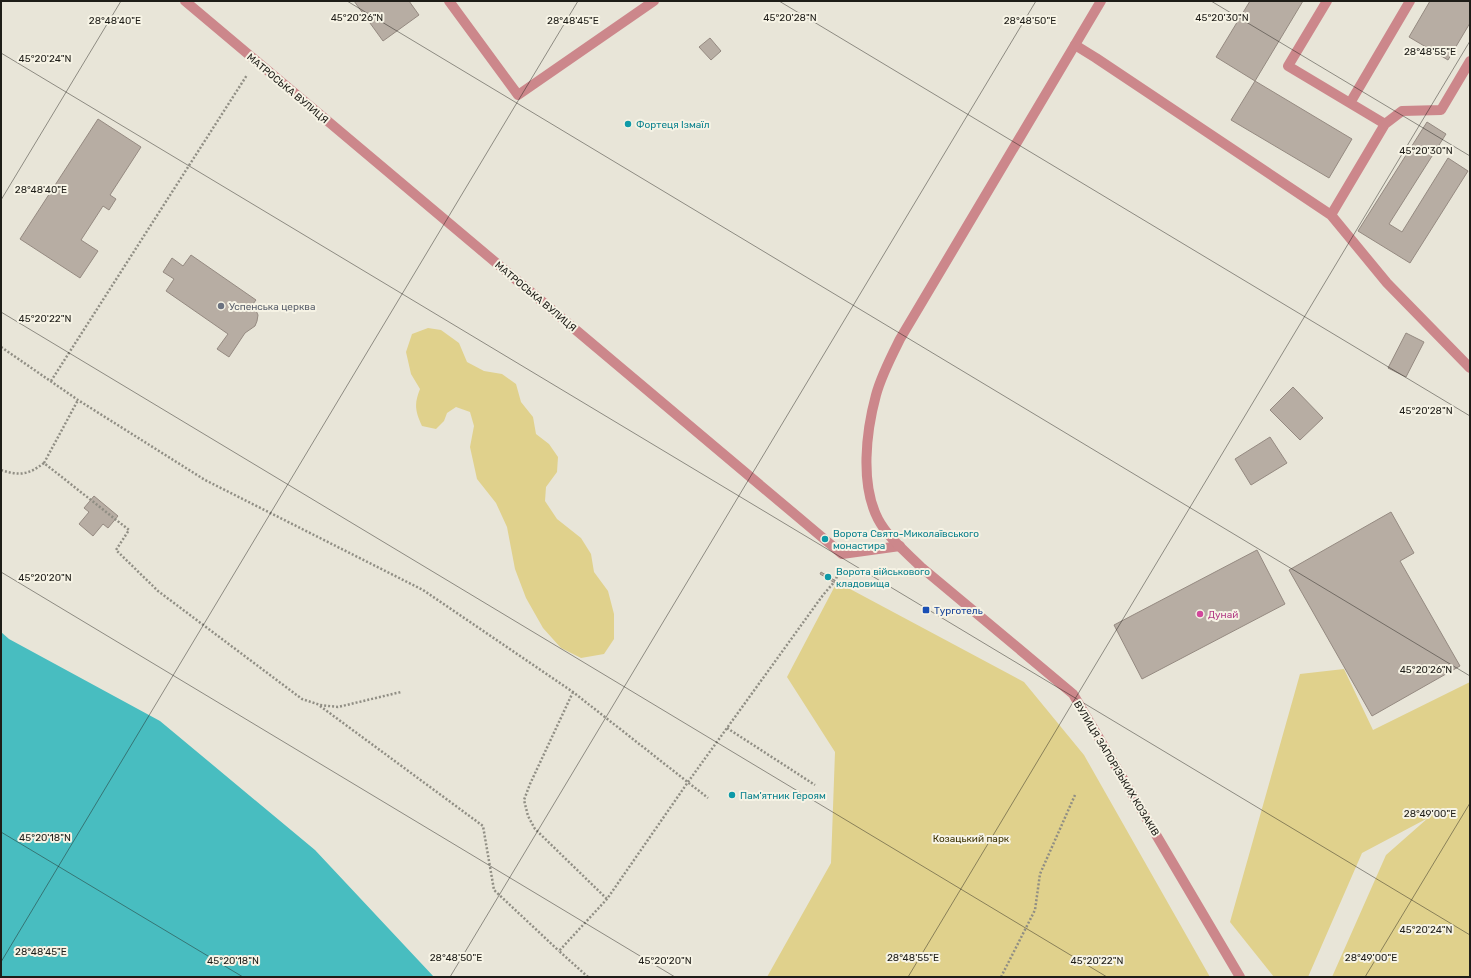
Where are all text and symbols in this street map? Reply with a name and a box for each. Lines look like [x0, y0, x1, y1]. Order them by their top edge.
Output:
text: 45°20'26"N [331, 12, 383, 24]
text: 45°20'28"N [763, 12, 817, 24]
text: 45°20'30"N [1195, 12, 1249, 24]
text: 28°48'40"E [89, 15, 141, 27]
text: 28°48'45"E [547, 15, 599, 27]
text: 28°48'50"E [1004, 15, 1056, 27]
text: 28°48'55"E [1404, 46, 1456, 58]
street label: МАТРОСЬКА ВУЛИЦЯ [244, 51, 330, 126]
text: 45°20'24"N [19, 53, 71, 65]
marker: Фортеця Ізмаїл [623, 119, 633, 129]
place label: Фортеця Ізмаїл [636, 119, 710, 131]
text: 45°20'30"N [1399, 145, 1453, 157]
text: 28°48'40"E [15, 184, 67, 196]
street label: МАТРОСЬКА ВУЛИЦЯ [492, 259, 578, 334]
marker: Успенська церква [216, 301, 226, 311]
place label: Успенська церква [229, 301, 315, 313]
text: 45°20'22"N [19, 313, 71, 325]
text: 45°20'28"N [1399, 405, 1453, 417]
place label: Ворота Свято-Миколаївського монастира [833, 528, 979, 552]
marker: Ворота Свято-Миколаївського монастира [820, 534, 830, 544]
place label: Ворота військового кладовища [836, 566, 930, 590]
text: 45°20'20"N [18, 572, 72, 584]
marker: Ворота військового кладовища [823, 572, 833, 582]
marker: Турготель [921, 605, 931, 615]
place label: Турготель [934, 605, 983, 617]
marker: Дунай [1195, 609, 1205, 619]
place label: Дунай [1208, 609, 1238, 621]
text: 45°20'26"N [1400, 664, 1452, 676]
street label: ВУЛИЦЯ ЗАПОРІЗЬКИХ КОЗАКІВ [1071, 699, 1161, 838]
marker: Пам'ятник Героям [727, 790, 737, 800]
place label: Пам'ятник Героям [740, 790, 826, 802]
text: 28°49'00"E [1404, 808, 1456, 820]
text: 45°20'18"N [19, 832, 71, 844]
park label: Козацький парк [933, 833, 1010, 845]
text: 45°20'24"N [1400, 924, 1452, 936]
text: 28°48'45"E [15, 946, 67, 958]
text: 28°48'50"E [430, 952, 482, 964]
text: 28°48'55"E [887, 952, 939, 964]
text: 28°49'00"E [1345, 952, 1397, 964]
text: 45°20'18"N [207, 955, 259, 967]
text: 45°20'20"N [638, 955, 692, 967]
text: 45°20'22"N [1071, 955, 1123, 967]

